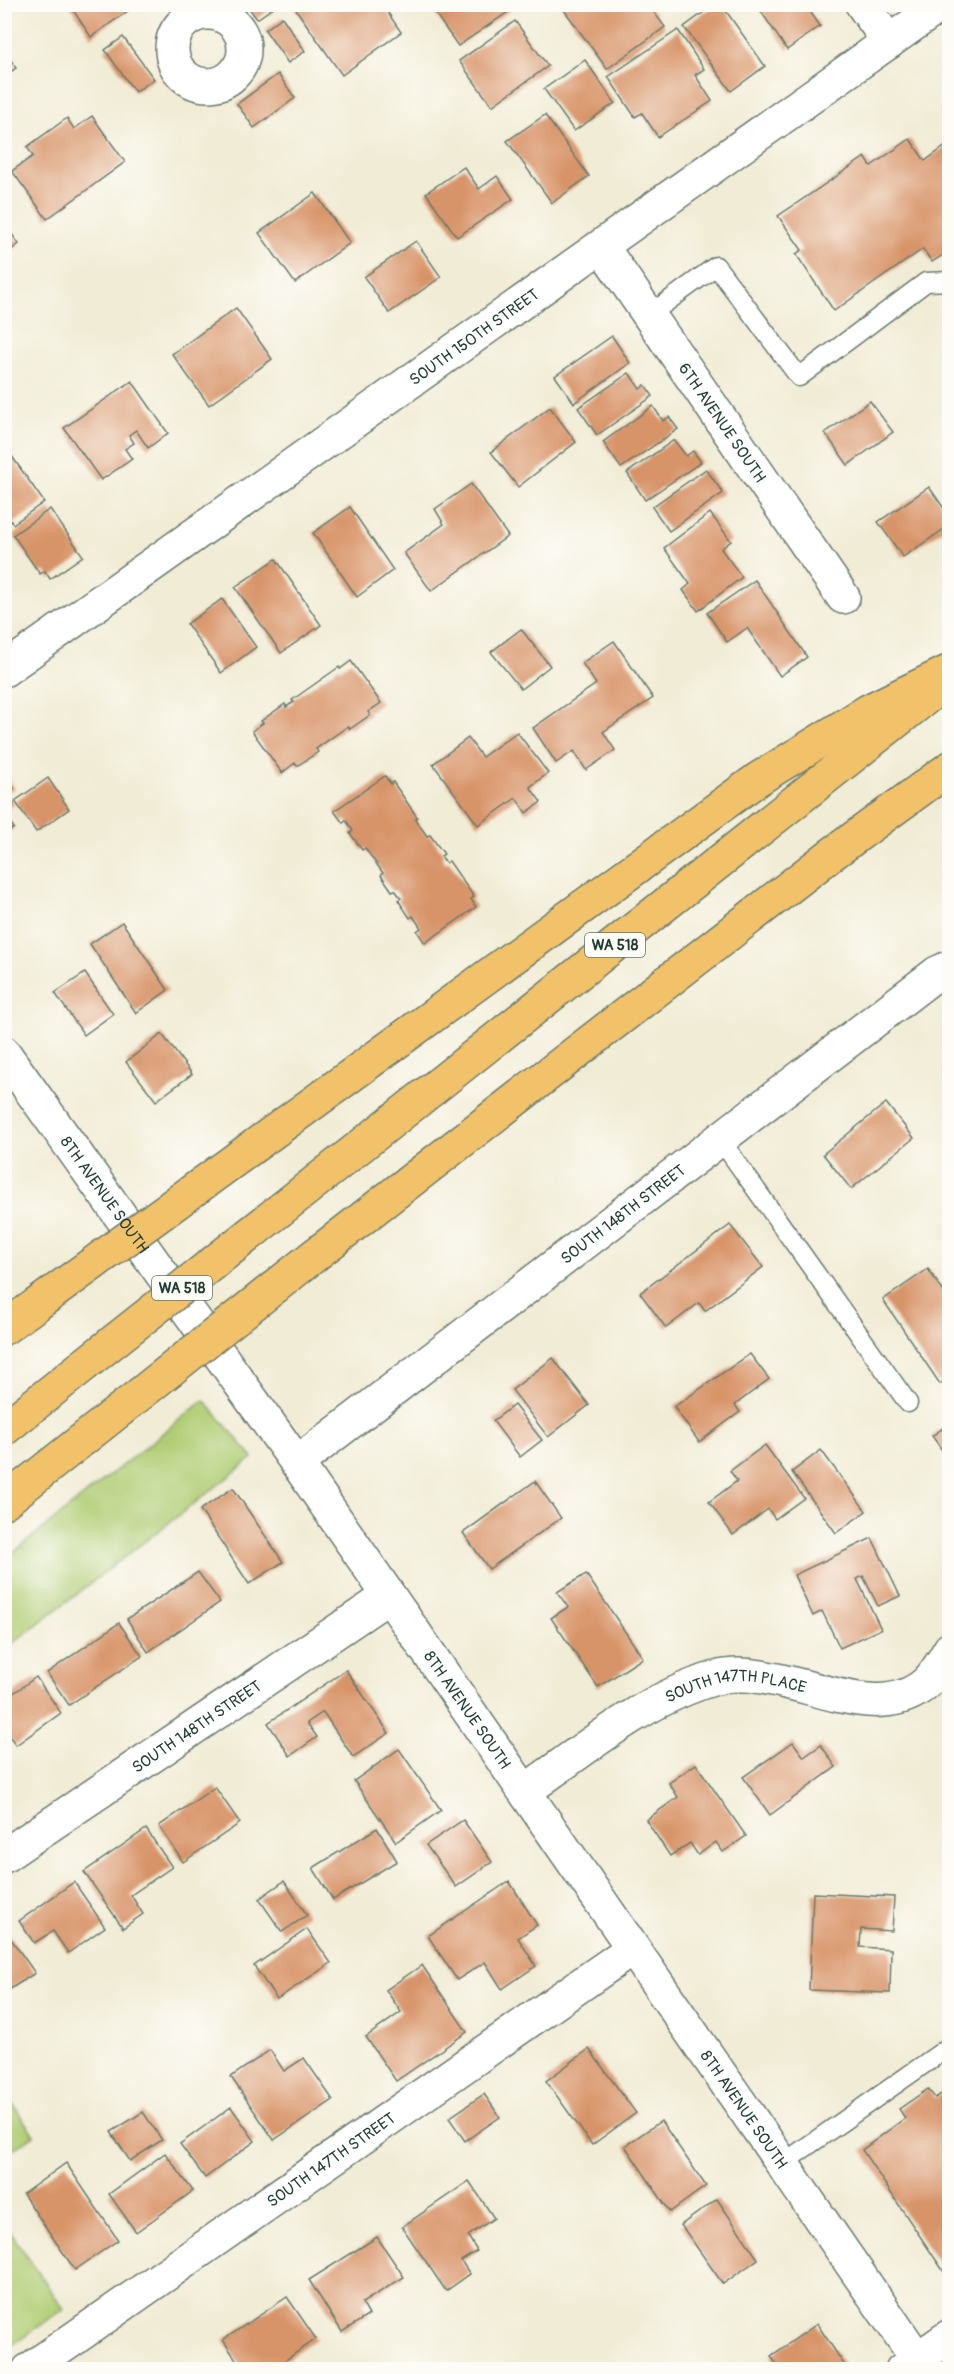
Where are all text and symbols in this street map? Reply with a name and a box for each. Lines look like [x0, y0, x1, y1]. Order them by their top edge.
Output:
street label: SOUTH 150TH STREET [406, 285, 543, 390]
street label: 6TH AVENUE SOUTH [674, 359, 770, 487]
road number: WA 518 [585, 933, 645, 957]
street label: 8TH AVENUE SOUTH [56, 1133, 153, 1258]
street label: SOUTH 148TH STREET [557, 1160, 690, 1269]
road number: WA 518 [152, 1276, 212, 1300]
street label: 8TH AVENUE SOUTH [419, 1647, 515, 1773]
street label: SOUTH 147TH PLACE [662, 1666, 809, 1708]
street label: SOUTH 148TH STREET [128, 1676, 265, 1778]
street label: 8TH AVENUE SOUTH [696, 2047, 792, 2173]
street label: SOUTH 147TH STREET [263, 2108, 400, 2212]

